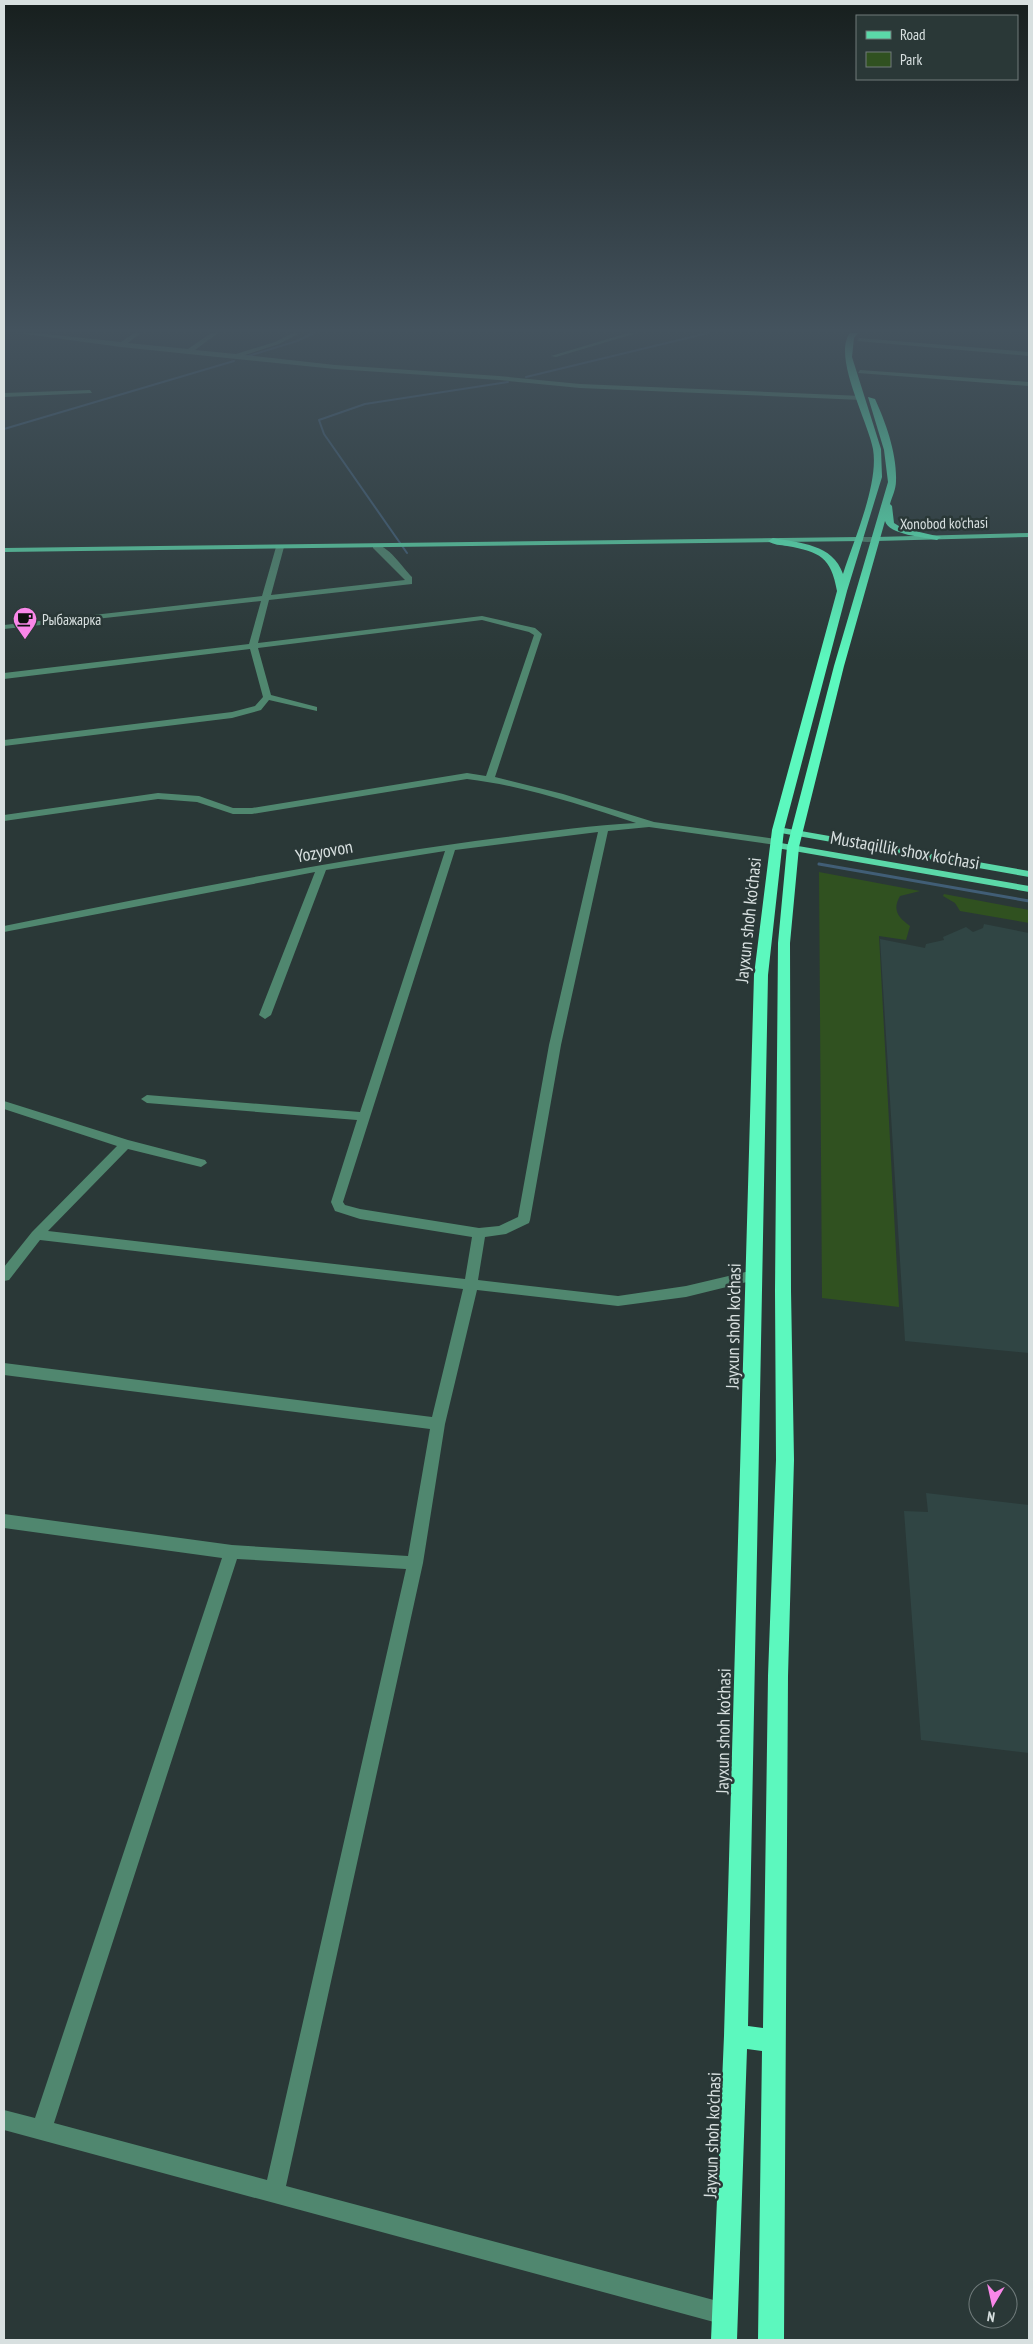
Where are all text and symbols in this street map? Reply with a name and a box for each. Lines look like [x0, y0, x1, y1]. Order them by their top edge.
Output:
legend [856, 15, 1018, 80]
text: Road [900, 25, 926, 44]
text: Park [900, 50, 922, 69]
street label: Xonobod ko'chasi [900, 513, 988, 533]
cafe icon: Рыбажарка [12, 606, 38, 640]
place label: Рыбажарка [42, 610, 101, 629]
street label: Mustaqillik shox ko'chasi [829, 826, 981, 874]
street label: Yozyovon [294, 835, 354, 867]
street label: Jayxun shoh ko'chasi [730, 856, 766, 985]
street label: Jayxun shoh ko'chasi [720, 1263, 746, 1390]
street label: Jayxun shoh ko'chasi [710, 1668, 736, 1795]
street label: Jayxun shoh ko'chasi [698, 2072, 726, 2199]
north arrow [968, 2279, 1018, 2329]
text: N [986, 2307, 996, 2326]

